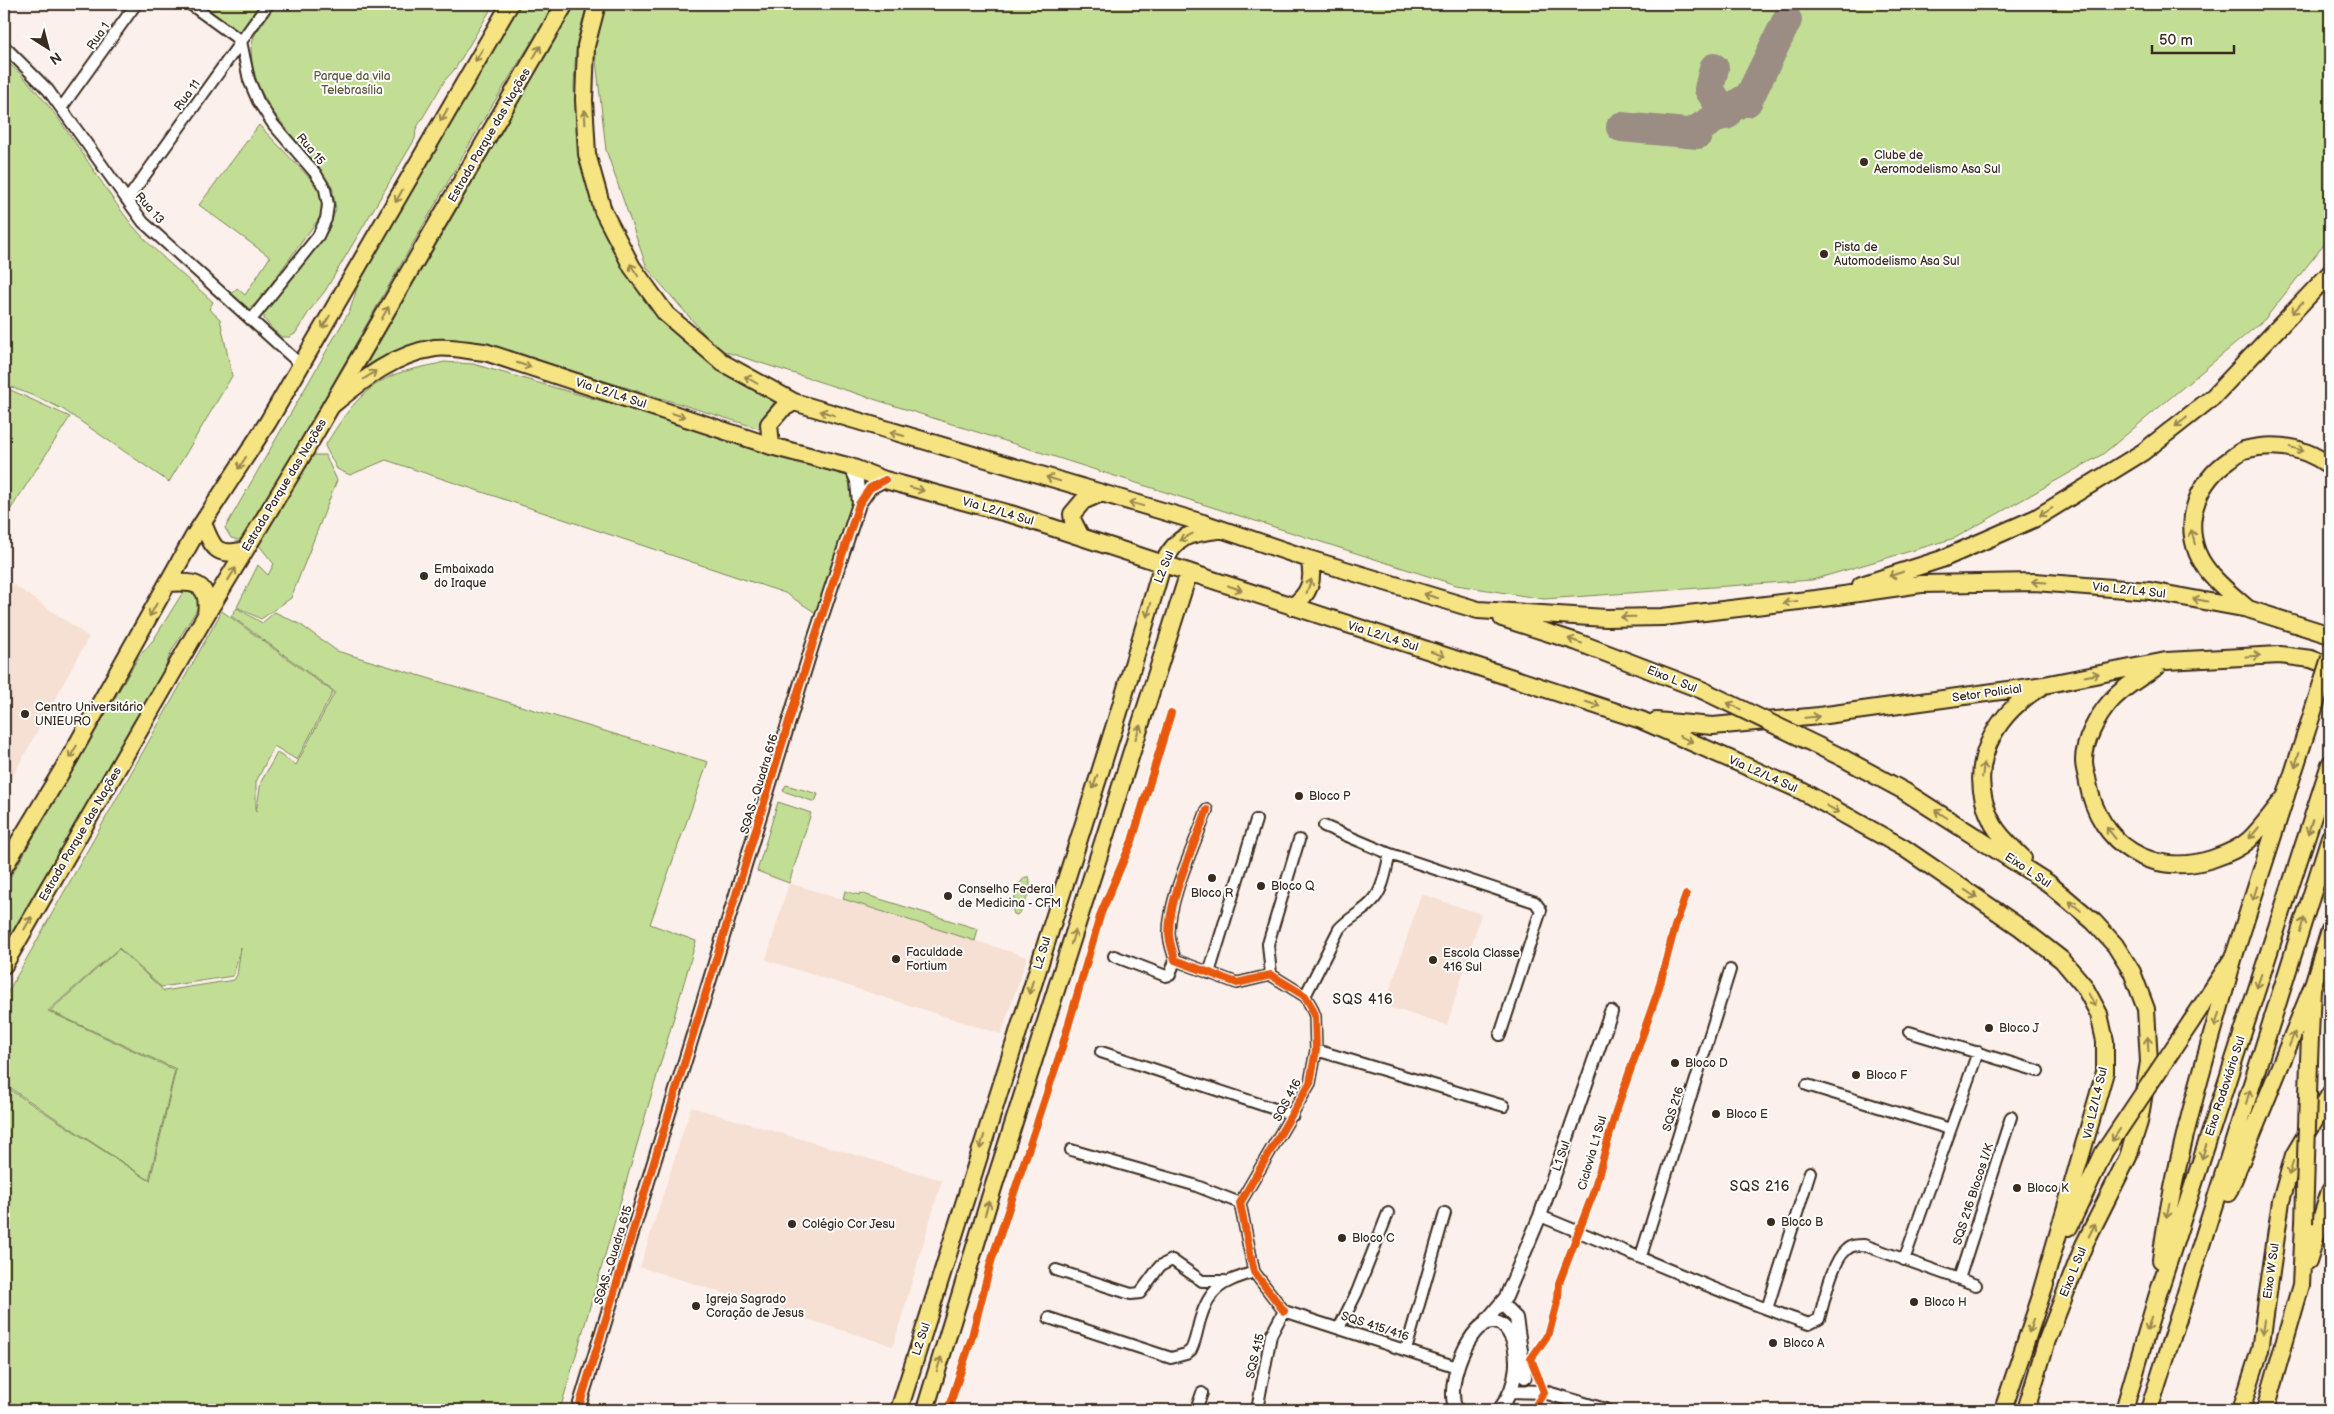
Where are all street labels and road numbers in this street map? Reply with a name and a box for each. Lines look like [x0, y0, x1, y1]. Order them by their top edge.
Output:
street label: Rua 1 [84, 20, 113, 53]
street label: Estrada Parque das Nações [445, 66, 534, 205]
street label: Rua 11 [171, 77, 204, 114]
street label: Rua 15 [293, 130, 328, 168]
street label: Rua 13 [132, 189, 168, 227]
street label: Via L2/L4 Sul [574, 375, 648, 412]
street label: Estrada Parque das Nações [239, 416, 330, 554]
street label: Via L2/L4 Sul [960, 494, 1035, 529]
street label: L2 Sul [1151, 549, 1178, 586]
street label: Via L2/L4 Sul [2092, 579, 2166, 602]
street label: Via L2/L4 Sul [1346, 618, 1420, 655]
street label: Eixo L Sul [1645, 663, 1699, 696]
street label: Setor Policial [1951, 681, 2023, 706]
street label: SGAS - Quadra 616 [737, 732, 782, 836]
street label: Via L2/L4 Sul [1726, 753, 1799, 796]
street label: Estrada Parque das Nações [36, 765, 125, 904]
street label: Eixo L Sul [2002, 850, 2054, 891]
street label: L2 Sul [1030, 935, 1055, 971]
street label: Eixo Rodoviário Sul [2202, 1034, 2249, 1138]
street label: Via L2/L4 Sul [2080, 1066, 2111, 1141]
street label: SQS 416 [1270, 1076, 1305, 1124]
street label: SQS 216 [1660, 1085, 1687, 1133]
street label: Ciclovia L1 Sul [1575, 1114, 1610, 1192]
street label: L1 Sul [1549, 1139, 1574, 1173]
street label: SQS 216 Blocos I/K [1950, 1141, 1997, 1247]
street label: SGAS - Quadra 615 [591, 1203, 636, 1307]
street label: Eixo W Sul [2260, 1242, 2283, 1300]
street label: Eixo L Sul [2057, 1245, 2090, 1299]
street label: SQS 415/416 [1339, 1308, 1411, 1345]
street label: L2 Sul [909, 1321, 934, 1357]
street label: SQS 415 [1243, 1332, 1268, 1380]

